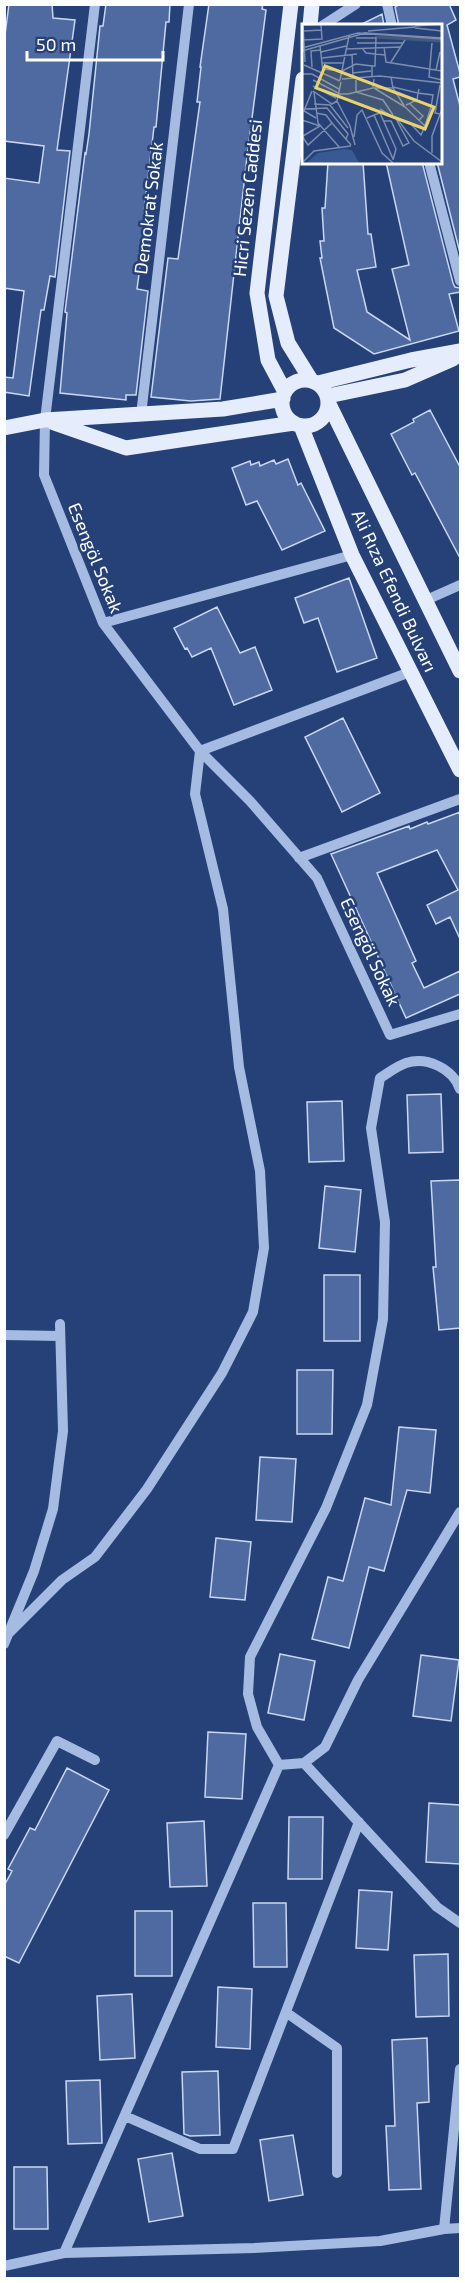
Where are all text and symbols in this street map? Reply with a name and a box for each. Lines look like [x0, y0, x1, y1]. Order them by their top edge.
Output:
scale bar [27, 24, 164, 62]
inset map [302, 24, 441, 164]
text: 50 m [36, 33, 76, 55]
street label: Hicri Sezen Caddesi [228, 118, 266, 278]
street label: Demokrat Sokak [129, 140, 167, 275]
street label: Esengöl Sokak [64, 499, 128, 616]
street label: Ali Rıza Efendi Bulvarı [348, 506, 442, 675]
street label: Esengöl Sokak [336, 894, 406, 1009]

